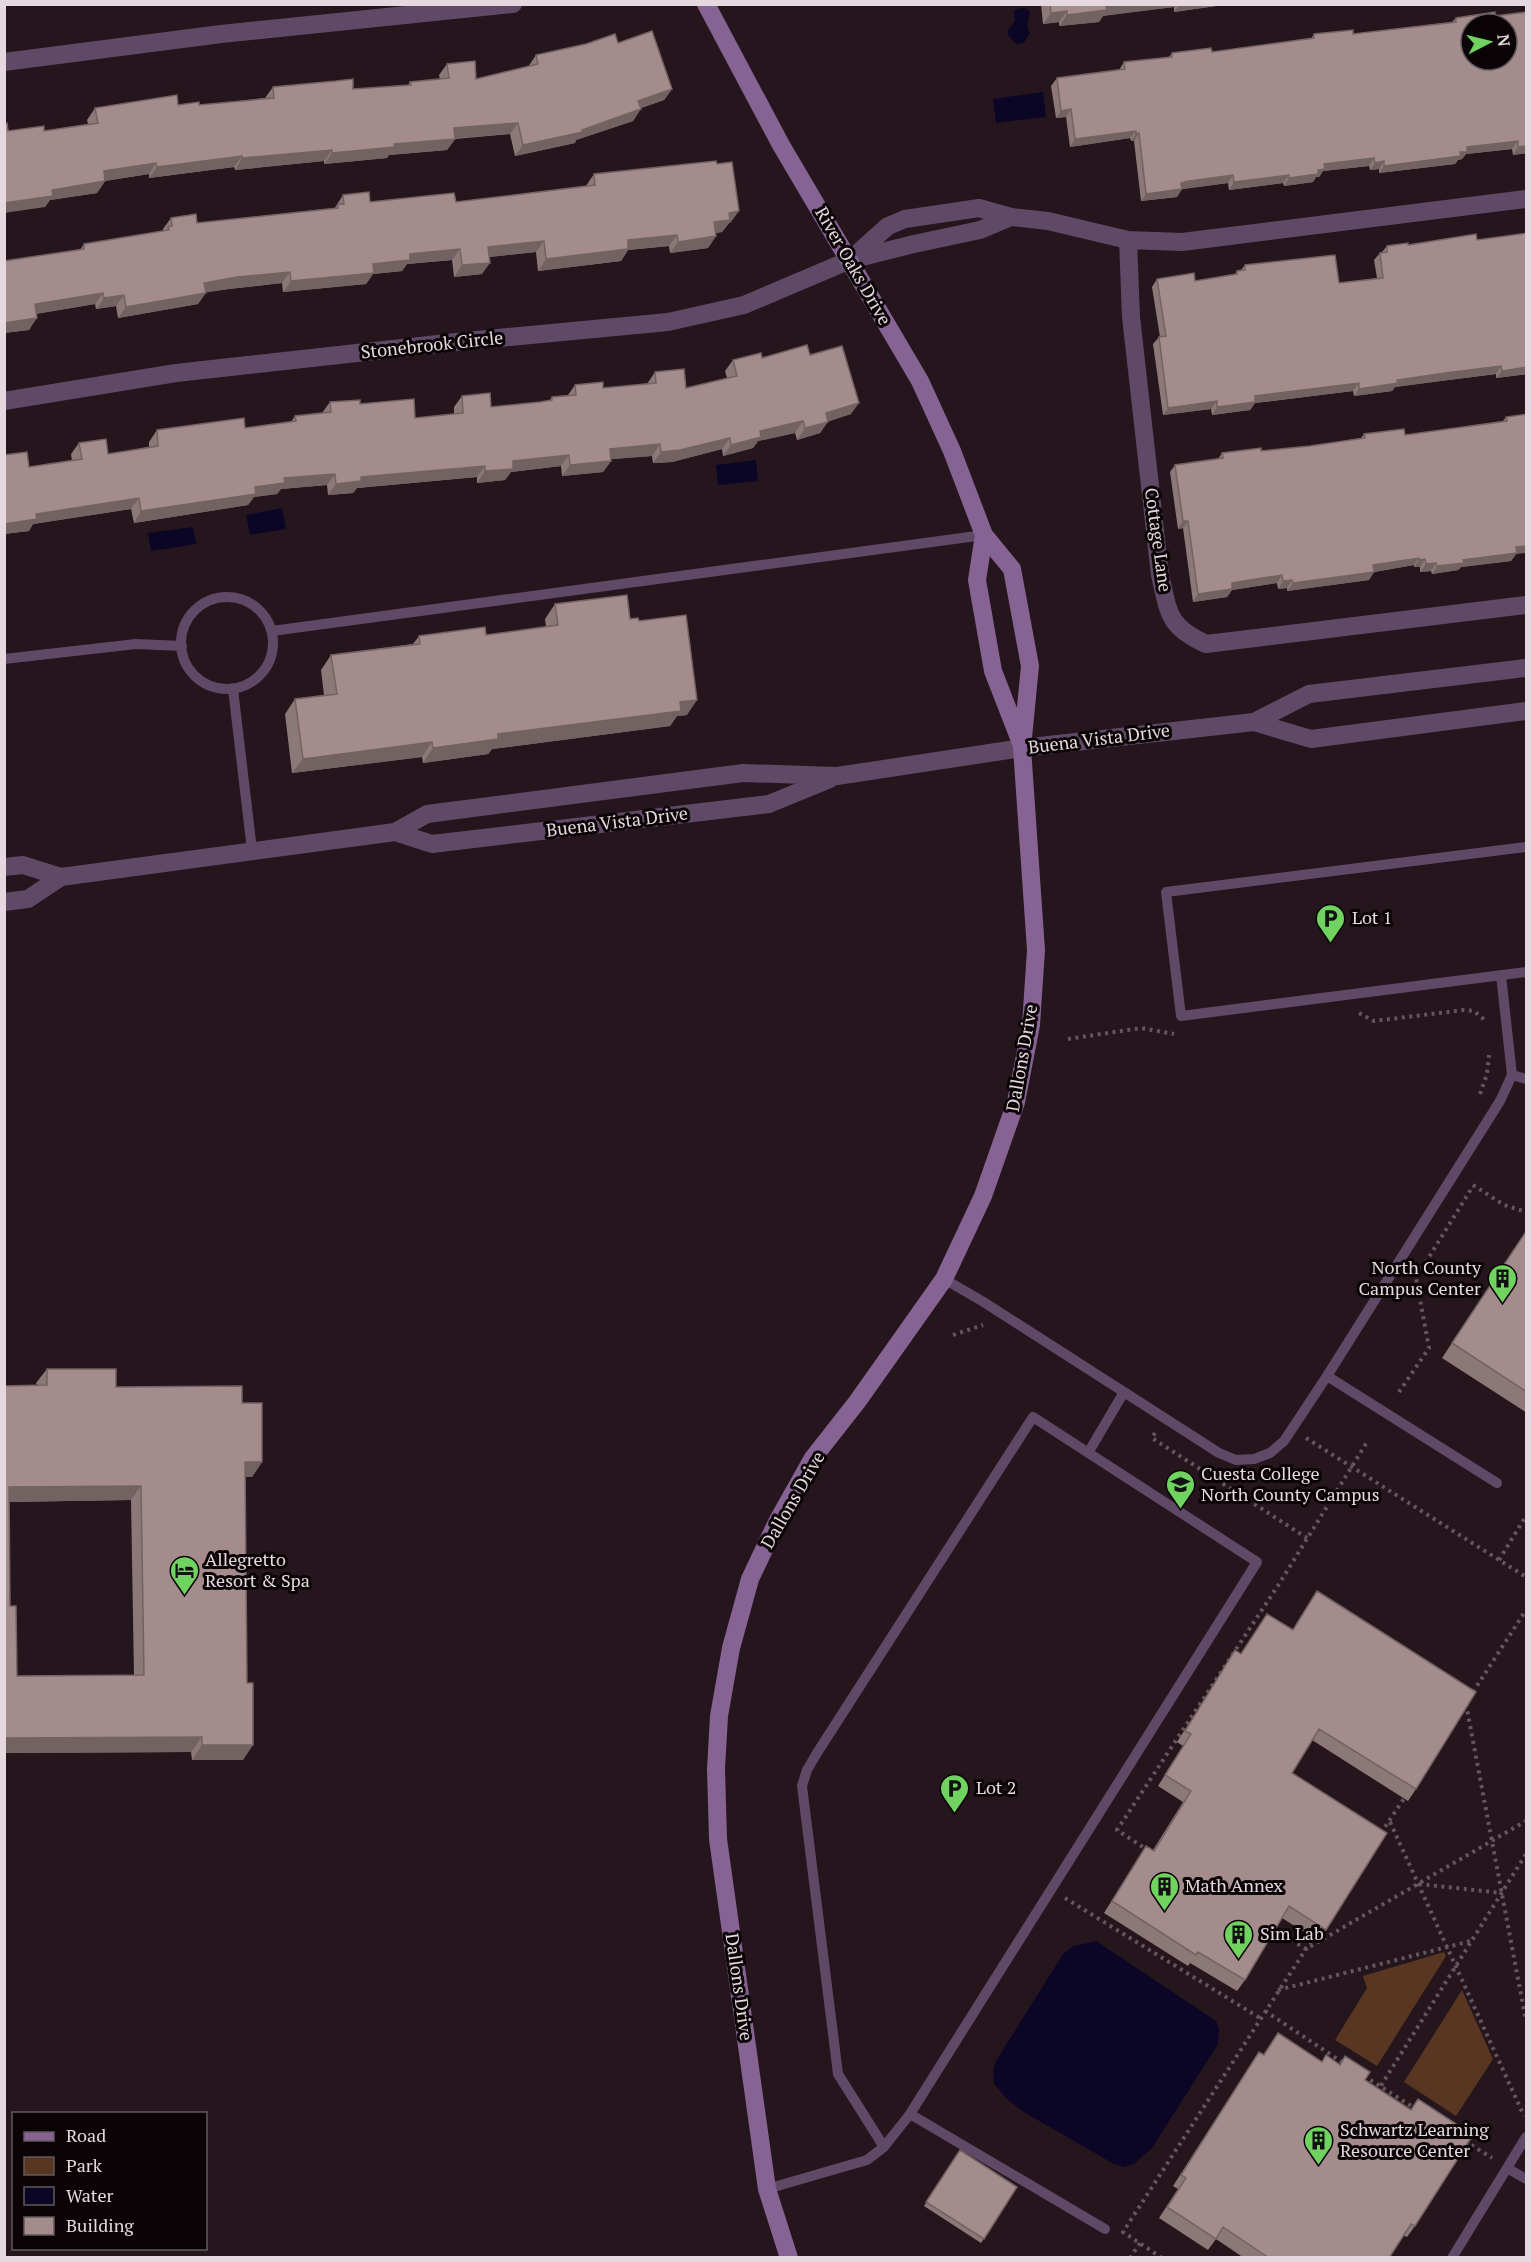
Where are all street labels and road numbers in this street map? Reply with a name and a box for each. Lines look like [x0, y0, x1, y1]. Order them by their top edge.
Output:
street label: River Oaks Drive [810, 202, 897, 329]
street label: Stonebrook Circle [359, 325, 504, 363]
street label: Cottage Lane [1140, 486, 1178, 594]
street label: Buena Vista Drive [1027, 717, 1171, 759]
street label: Buena Vista Drive [545, 800, 689, 842]
street label: Dallons Drive [1000, 1002, 1042, 1113]
street label: Dallons Drive [755, 1447, 830, 1552]
street label: Dallons Drive [721, 1932, 759, 2042]

